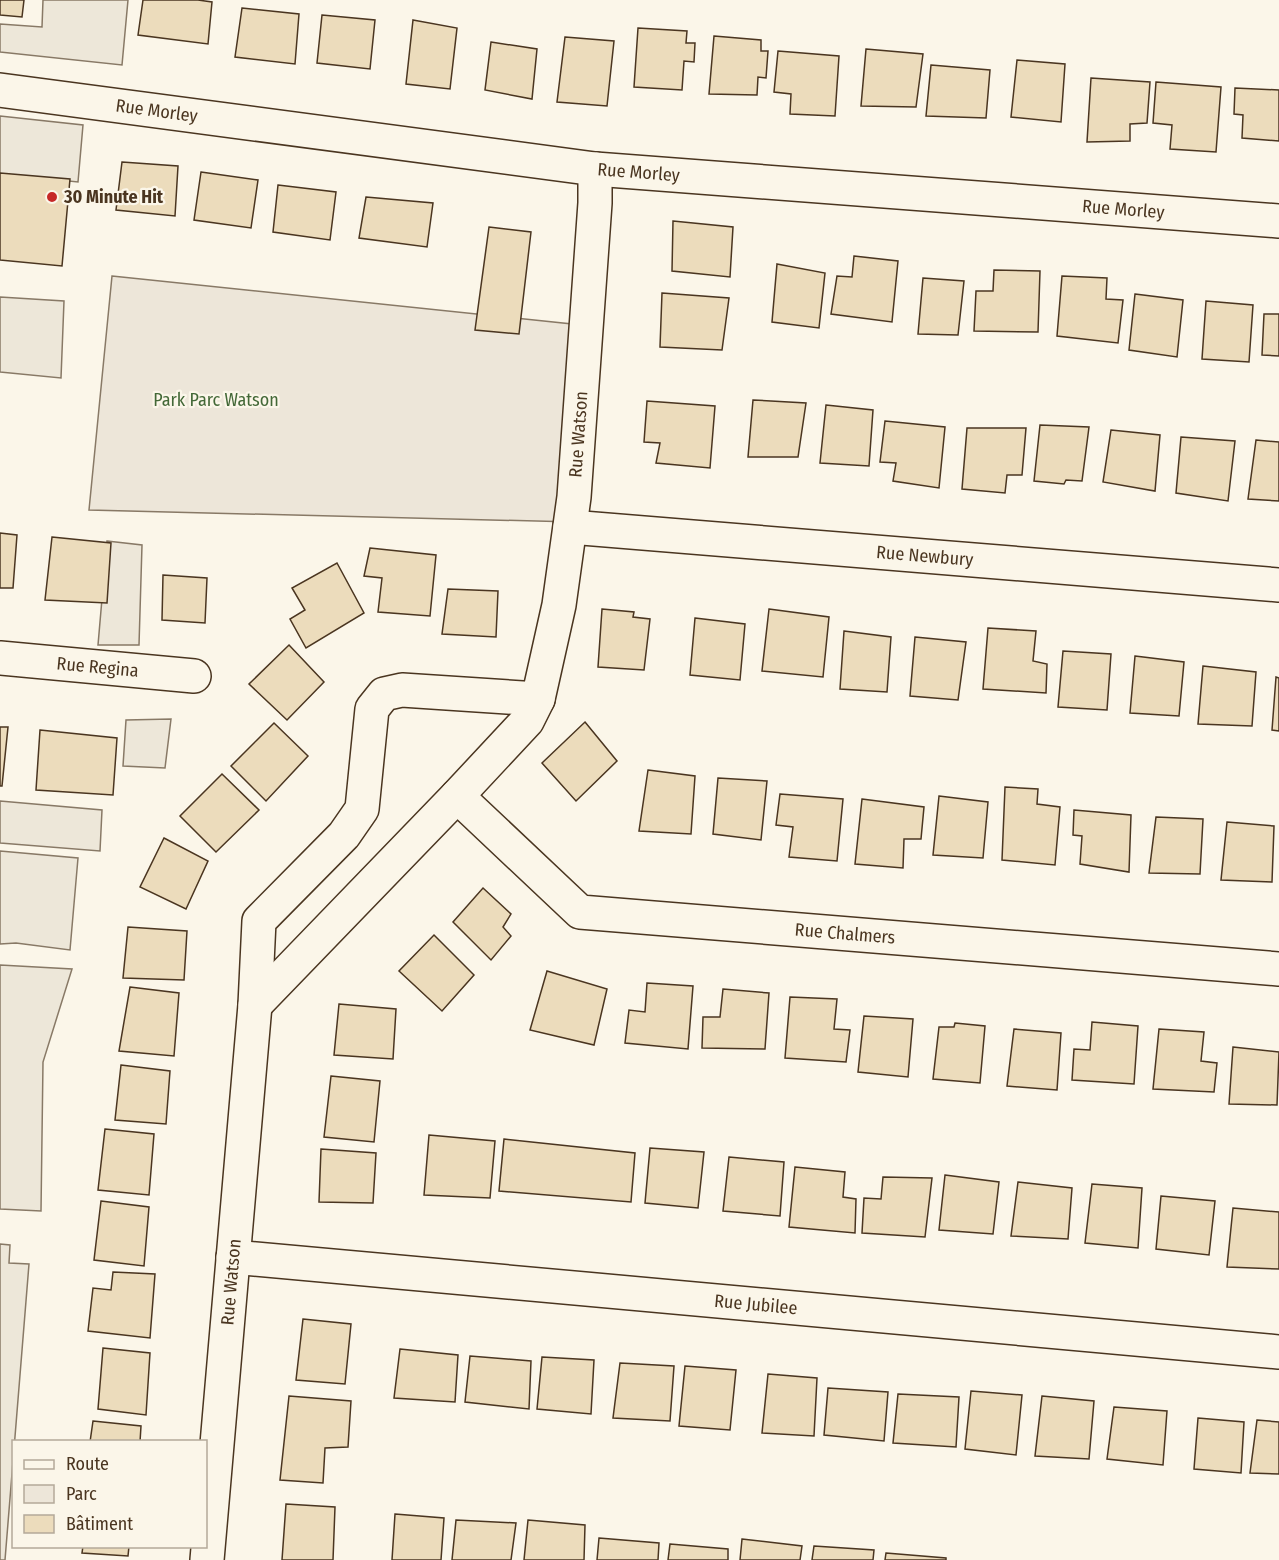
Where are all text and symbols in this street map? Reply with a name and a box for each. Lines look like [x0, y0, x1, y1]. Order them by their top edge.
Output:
street label: Rue Morley [114, 94, 199, 127]
street label: Rue Morley [597, 158, 681, 186]
place label: 30 Minute Hit [63, 186, 164, 208]
marker: 30 Minute Hit [45, 190, 59, 204]
street label: Rue Morley [1081, 195, 1165, 223]
park label: Park Parc Watson [153, 389, 279, 411]
street label: Rue Watson [564, 390, 593, 478]
street label: Rue Newbury [875, 541, 974, 571]
street label: Rue Regina [56, 652, 140, 682]
street label: Rue Chalmers [794, 919, 896, 949]
street label: Rue Watson [216, 1238, 246, 1326]
street label: Rue Jubilee [713, 1290, 798, 1319]
legend [12, 1440, 207, 1548]
text: Route [66, 1453, 109, 1475]
text: Parc [66, 1483, 97, 1505]
text: Bâtiment [66, 1513, 133, 1535]

